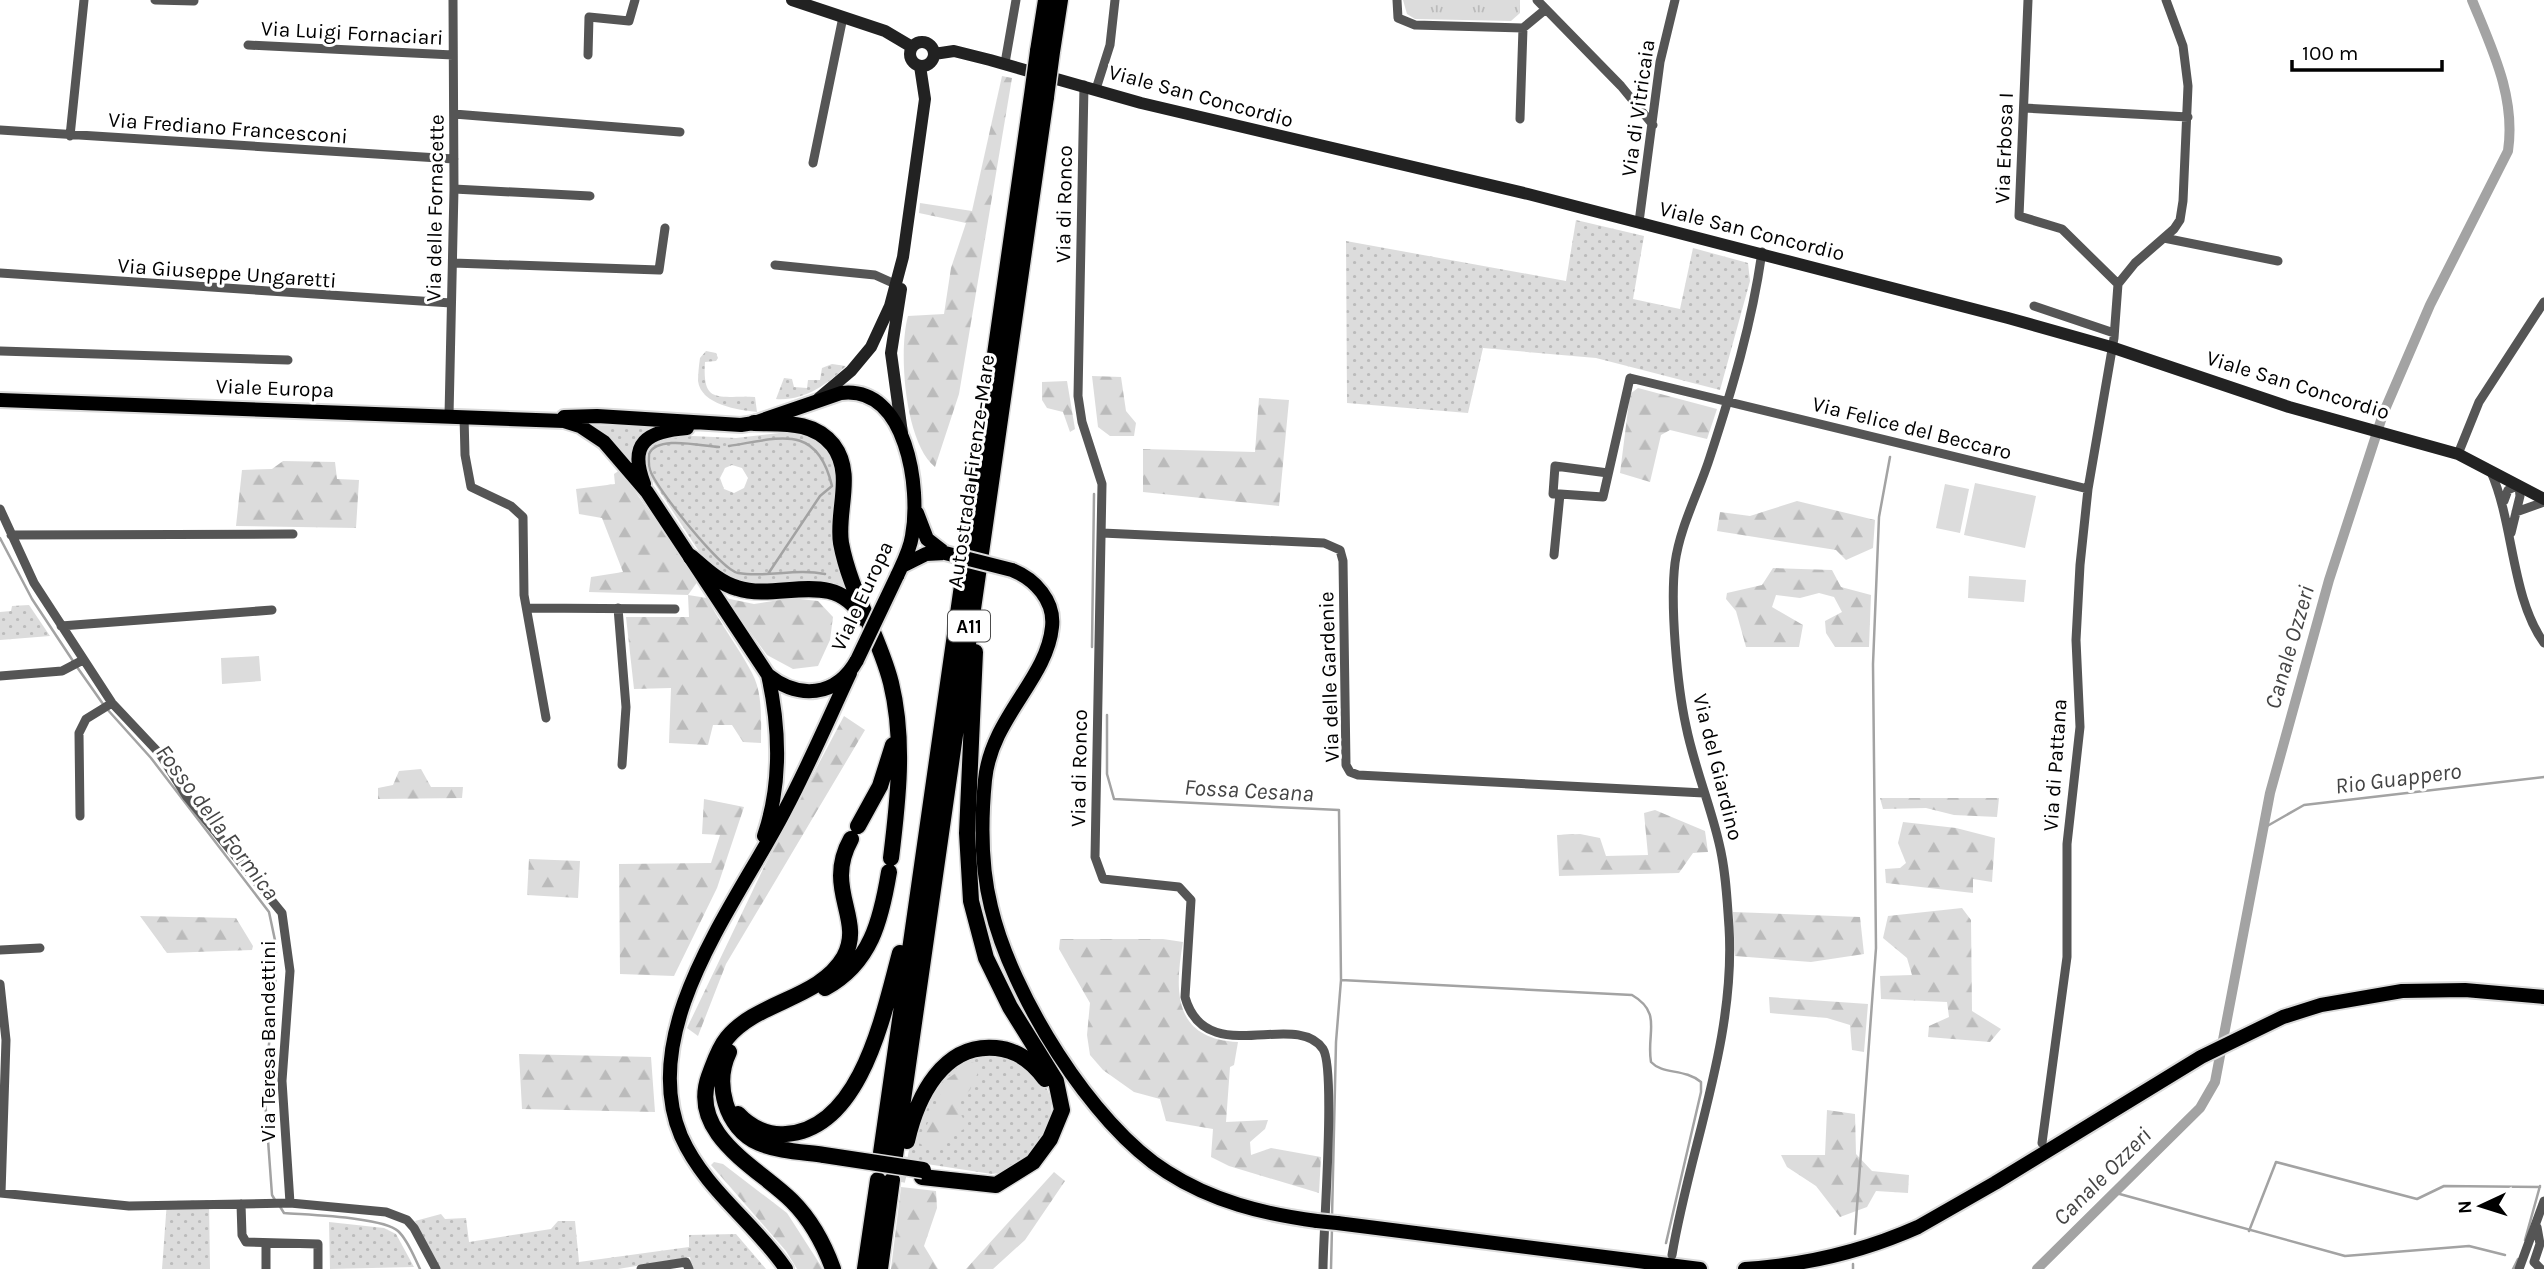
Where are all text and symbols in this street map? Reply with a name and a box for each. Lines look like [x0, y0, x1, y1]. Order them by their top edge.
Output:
street label: Via Luigi Fornaciari [260, 16, 444, 50]
scale bar [2292, 28, 2442, 72]
street label: Via di Vitricaia [1616, 38, 1660, 178]
text: 100 m [2302, 41, 2359, 65]
street label: Viale San Concordio [1106, 60, 1296, 132]
street label: Via Erbosa I [1990, 92, 2018, 204]
street label: Via Frediano Francesconi [107, 108, 349, 148]
street label: Via delle Fornacette [421, 114, 449, 302]
street label: Via di Ronco [1051, 145, 1077, 263]
street label: Viale San Concordio [1657, 196, 1847, 266]
street label: Via Giuseppe Ungaretti [117, 253, 337, 293]
street label: Viale San Concordio [2203, 346, 2393, 424]
street label: Autostrada Firenze-Mare [943, 353, 999, 589]
street label: Viale Europa [215, 374, 335, 402]
street label: Via Felice del Beccaro [1810, 392, 2014, 464]
street label: Viale Europa [826, 537, 898, 655]
water label: Canale Ozzeri [2259, 582, 2320, 712]
street label: Via delle Gardenie [1314, 591, 1344, 763]
road number: A11 [948, 610, 990, 642]
street label: Via del Giardino [1688, 691, 1748, 843]
street label: Via di Pattana [2038, 698, 2072, 832]
street label: Via di Ronco [1066, 709, 1092, 827]
water label: Fosso della Formica [150, 739, 285, 905]
water label: Rio Guappero [2333, 757, 2463, 800]
water label: Fossa Cesana [1183, 774, 1314, 807]
street label: Via Teresa Bandettini [256, 940, 280, 1142]
water label: Canale Ozzeri [2048, 1122, 2157, 1231]
north arrow [2446, 1171, 2516, 1241]
text: N [2454, 1200, 2476, 1215]

